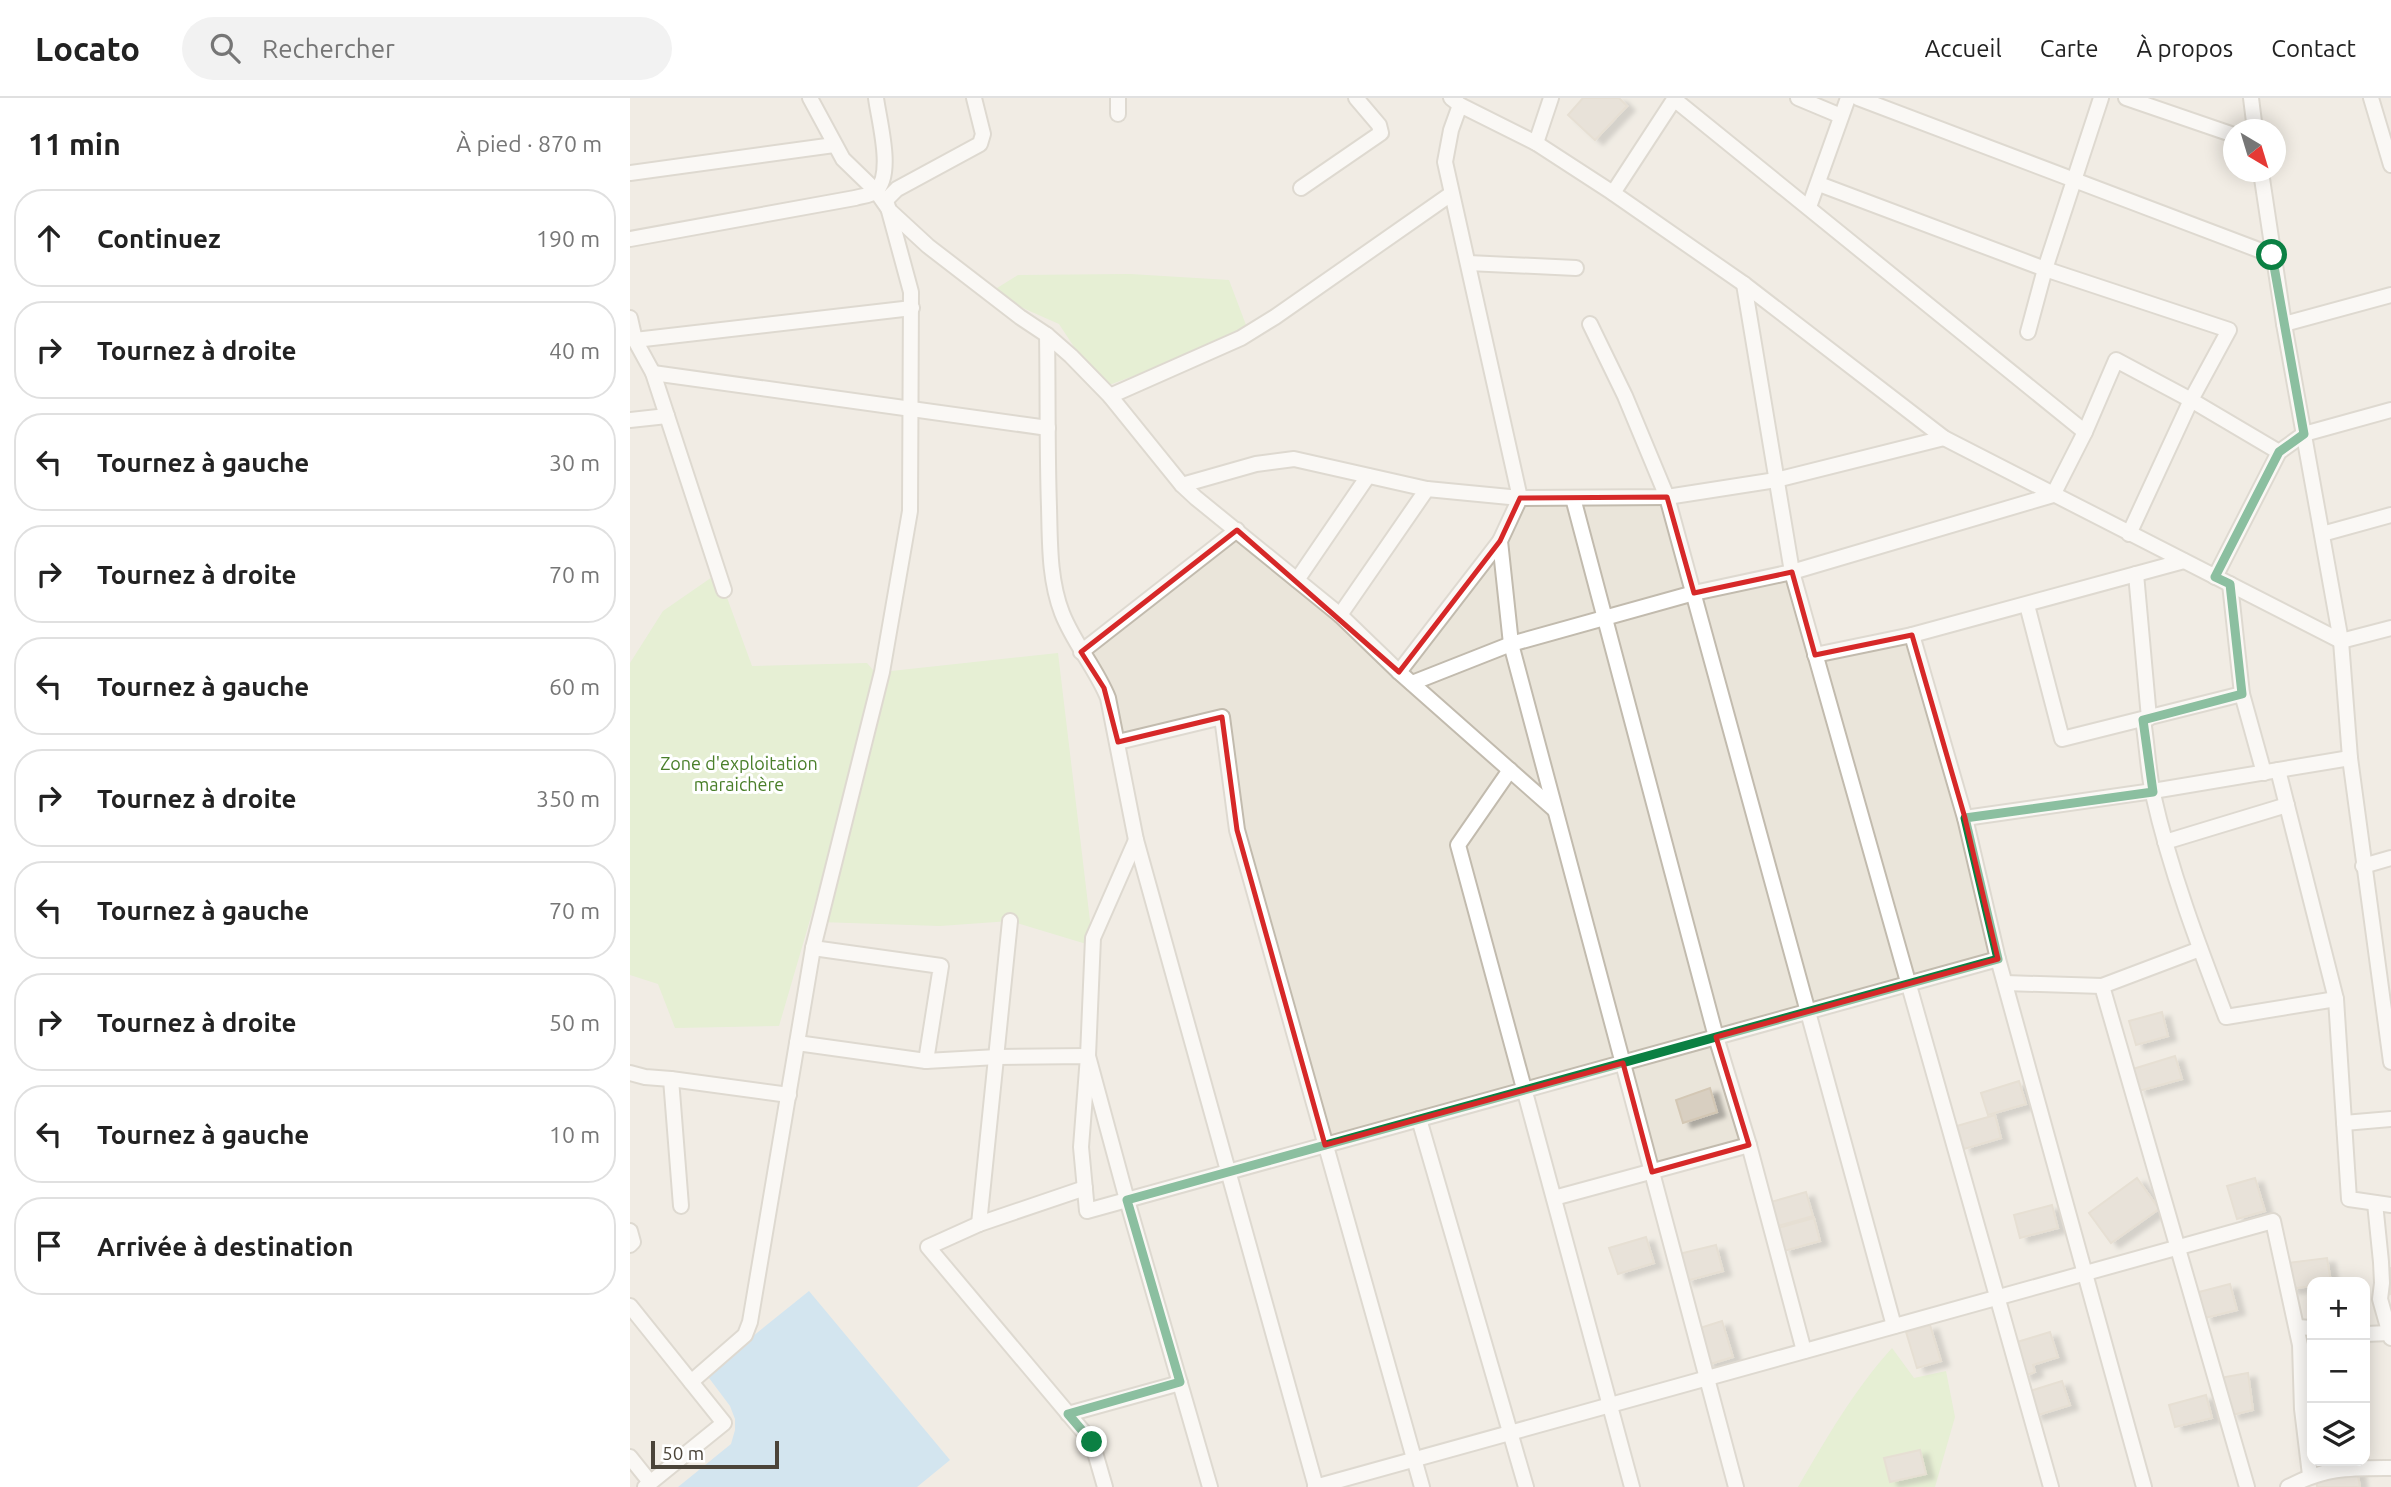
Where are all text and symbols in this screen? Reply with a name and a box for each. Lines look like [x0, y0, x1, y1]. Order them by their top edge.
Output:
search box [182, 17, 672, 80]
icon: search [206, 29, 244, 67]
text: Locato [35, 30, 140, 67]
text: Rechercher [262, 34, 395, 63]
text: Accueil [1925, 35, 2002, 62]
text: Carte [2040, 35, 2099, 62]
text: À propos [2137, 35, 2233, 62]
text: Contact [2271, 35, 2356, 62]
north arrow [2223, 119, 2286, 182]
text: 11 min [28, 127, 121, 161]
text: À pied · 870 m [456, 131, 602, 156]
icon: ahead [30, 219, 68, 257]
text: Continuez [97, 224, 221, 253]
text: 190 m [536, 226, 600, 251]
route start [2256, 239, 2287, 270]
icon: right [30, 331, 68, 369]
text: Tournez à droite [97, 336, 296, 365]
text: 40 m [549, 338, 600, 363]
icon: left [30, 443, 68, 481]
text: Tournez à gauche [97, 448, 309, 477]
text: 30 m [549, 450, 600, 475]
icon: right [30, 555, 68, 593]
text: Tournez à droite [97, 560, 296, 589]
text: 70 m [549, 562, 600, 587]
icon: left [30, 667, 68, 705]
text: Tournez à gauche [97, 672, 309, 701]
text: 60 m [549, 674, 600, 699]
park label: Zone d'exploitation maraichère [660, 753, 818, 794]
icon: right [30, 779, 68, 817]
text: Tournez à droite [97, 784, 296, 813]
text: 350 m [536, 786, 600, 811]
icon: left [30, 891, 68, 929]
text: Tournez à gauche [97, 896, 309, 925]
text: 70 m [549, 898, 600, 923]
icon: right [30, 1003, 68, 1041]
text: Tournez à droite [97, 1008, 296, 1037]
text: 50 m [549, 1010, 600, 1035]
icon: left [30, 1115, 68, 1153]
text: Tournez à gauche [97, 1120, 309, 1149]
text: 10 m [549, 1122, 600, 1147]
icon: arrive [30, 1227, 68, 1265]
text: Arrivée à destination [97, 1232, 353, 1261]
map controls [2307, 1277, 2370, 1466]
button: + [2307, 1277, 2370, 1340]
button: − [2307, 1340, 2370, 1403]
button: layers [2307, 1403, 2370, 1466]
route end [1076, 1426, 1107, 1457]
scale bar [651, 1438, 779, 1470]
text: 50 m [662, 1442, 704, 1464]

